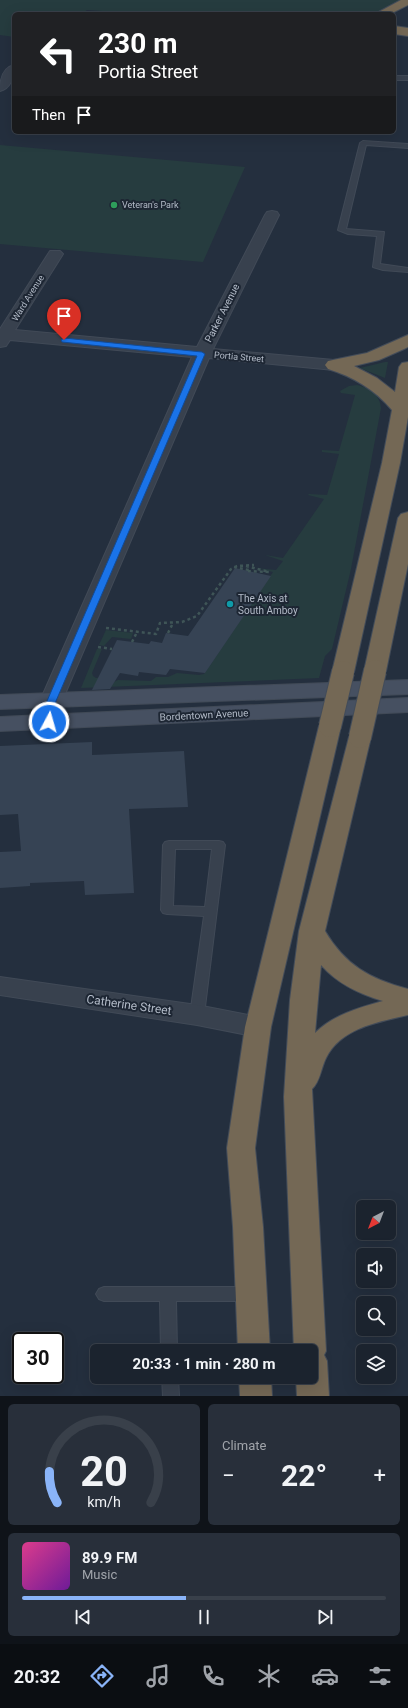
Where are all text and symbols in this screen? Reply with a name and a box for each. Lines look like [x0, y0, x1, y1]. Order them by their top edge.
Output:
text: 230 m [98, 27, 177, 60]
icon: left [32, 28, 84, 80]
text: Portia Street [98, 61, 198, 82]
icon: arrive [73, 104, 95, 126]
text: Then [32, 106, 65, 124]
marker: Veteran's Park [109, 200, 119, 210]
place label: Veteran's Park [122, 200, 179, 210]
street label: Ward Avenue [10, 273, 46, 323]
street label: Parker Avenue [203, 282, 241, 344]
pin [47, 299, 81, 340]
icon: arrive [53, 305, 75, 327]
street label: Portia Street [214, 350, 264, 364]
place label: The Axis at South Amboy [238, 593, 298, 616]
marker: The Axis at South Amboy [225, 599, 235, 609]
position arrow [28, 701, 70, 743]
street label: Bordentown Avenue [159, 707, 249, 723]
street label: Catherine Street [86, 992, 173, 1018]
north arrow [356, 1200, 396, 1240]
map controls [356, 1200, 396, 1384]
button: sound [356, 1248, 396, 1288]
button: search [356, 1296, 396, 1336]
speed limit sign: 30 [12, 1332, 64, 1384]
button: layers [356, 1344, 396, 1384]
text: 20:33 · 1 min · 280 m [133, 1355, 275, 1373]
text: Climate [222, 1438, 266, 1453]
text: 20 [80, 1446, 128, 1495]
text: 22° [281, 1458, 327, 1493]
text: − [222, 1463, 235, 1488]
text: + [374, 1463, 386, 1488]
text: km/h [87, 1493, 121, 1509]
text: 89.9 FM [82, 1549, 137, 1567]
text: Music [82, 1567, 117, 1582]
icon: previous [72, 1606, 94, 1628]
icon: pause [193, 1606, 215, 1628]
icon: next [314, 1606, 336, 1628]
icon: directions [88, 1662, 116, 1690]
icon: music [144, 1662, 172, 1690]
icon: phone [199, 1662, 227, 1690]
icon: climate [255, 1662, 283, 1690]
icon: car [311, 1662, 339, 1690]
icon: filters [366, 1662, 394, 1690]
text: 20:32 [14, 1666, 60, 1687]

